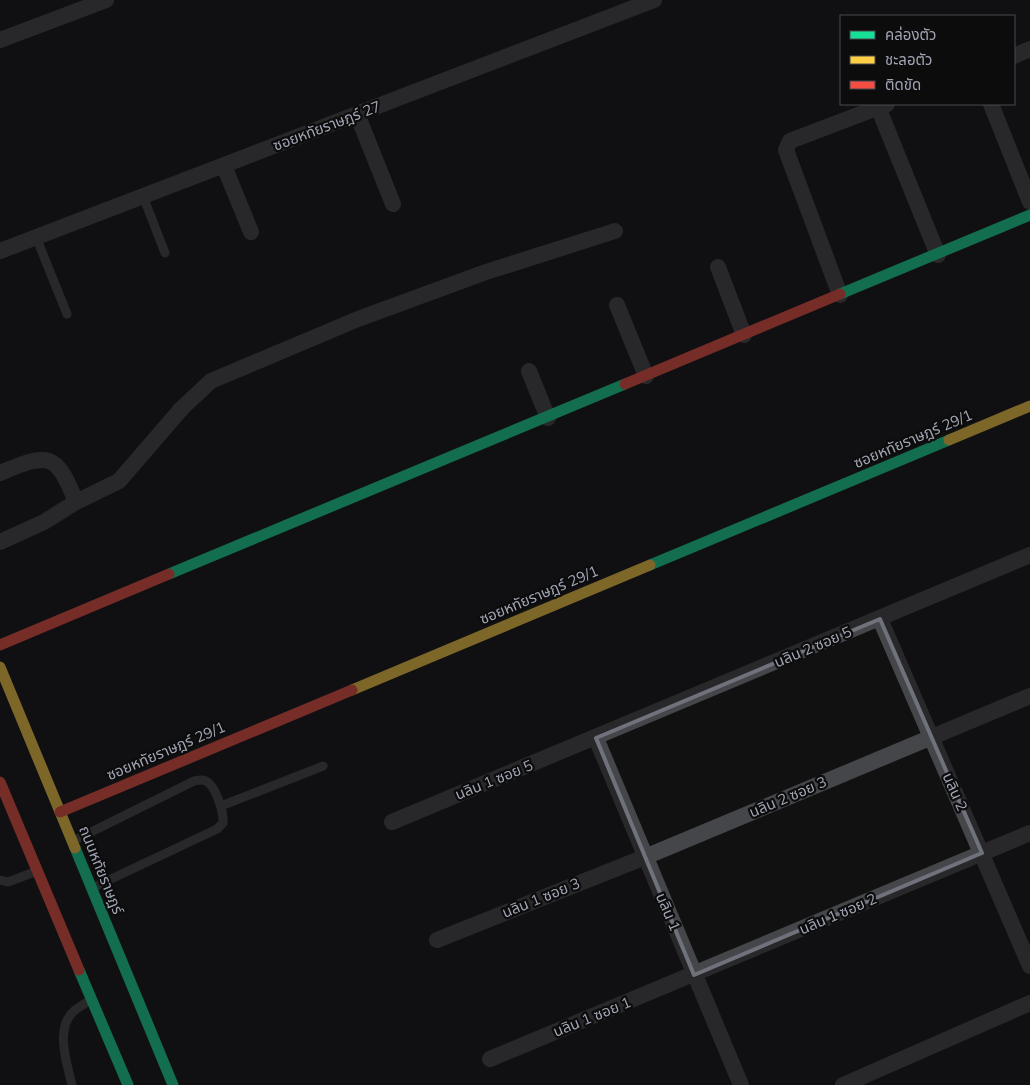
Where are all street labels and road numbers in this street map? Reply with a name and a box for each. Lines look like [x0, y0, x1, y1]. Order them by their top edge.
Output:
street label: ซอยหทัยราษฎร์ 27 [270, 96, 384, 156]
street label: ซอยหทัยราษฎร์ 29/1 [851, 405, 975, 473]
street label: ซอยหทัยราษฎร์ 29/1 [477, 561, 601, 629]
street label: นลิน 2 ซอย 5 [771, 622, 855, 672]
street label: ซอยหทัยราษฎร์ 29/1 [104, 717, 228, 785]
street label: นลิน 1 ซอย 5 [452, 755, 536, 805]
street label: นลิน 2 [938, 770, 972, 814]
street label: นลิน 2 ซอย 3 [746, 772, 830, 822]
street label: ถนนหทัยราษฎร์ [74, 823, 128, 918]
street label: นลิน 1 ซอย 3 [499, 873, 583, 923]
street label: นลิน 1 ซอย 2 [796, 889, 880, 939]
street label: นลิน 1 [651, 890, 685, 934]
street label: นลิน 1 ซอย 1 [550, 992, 634, 1042]

